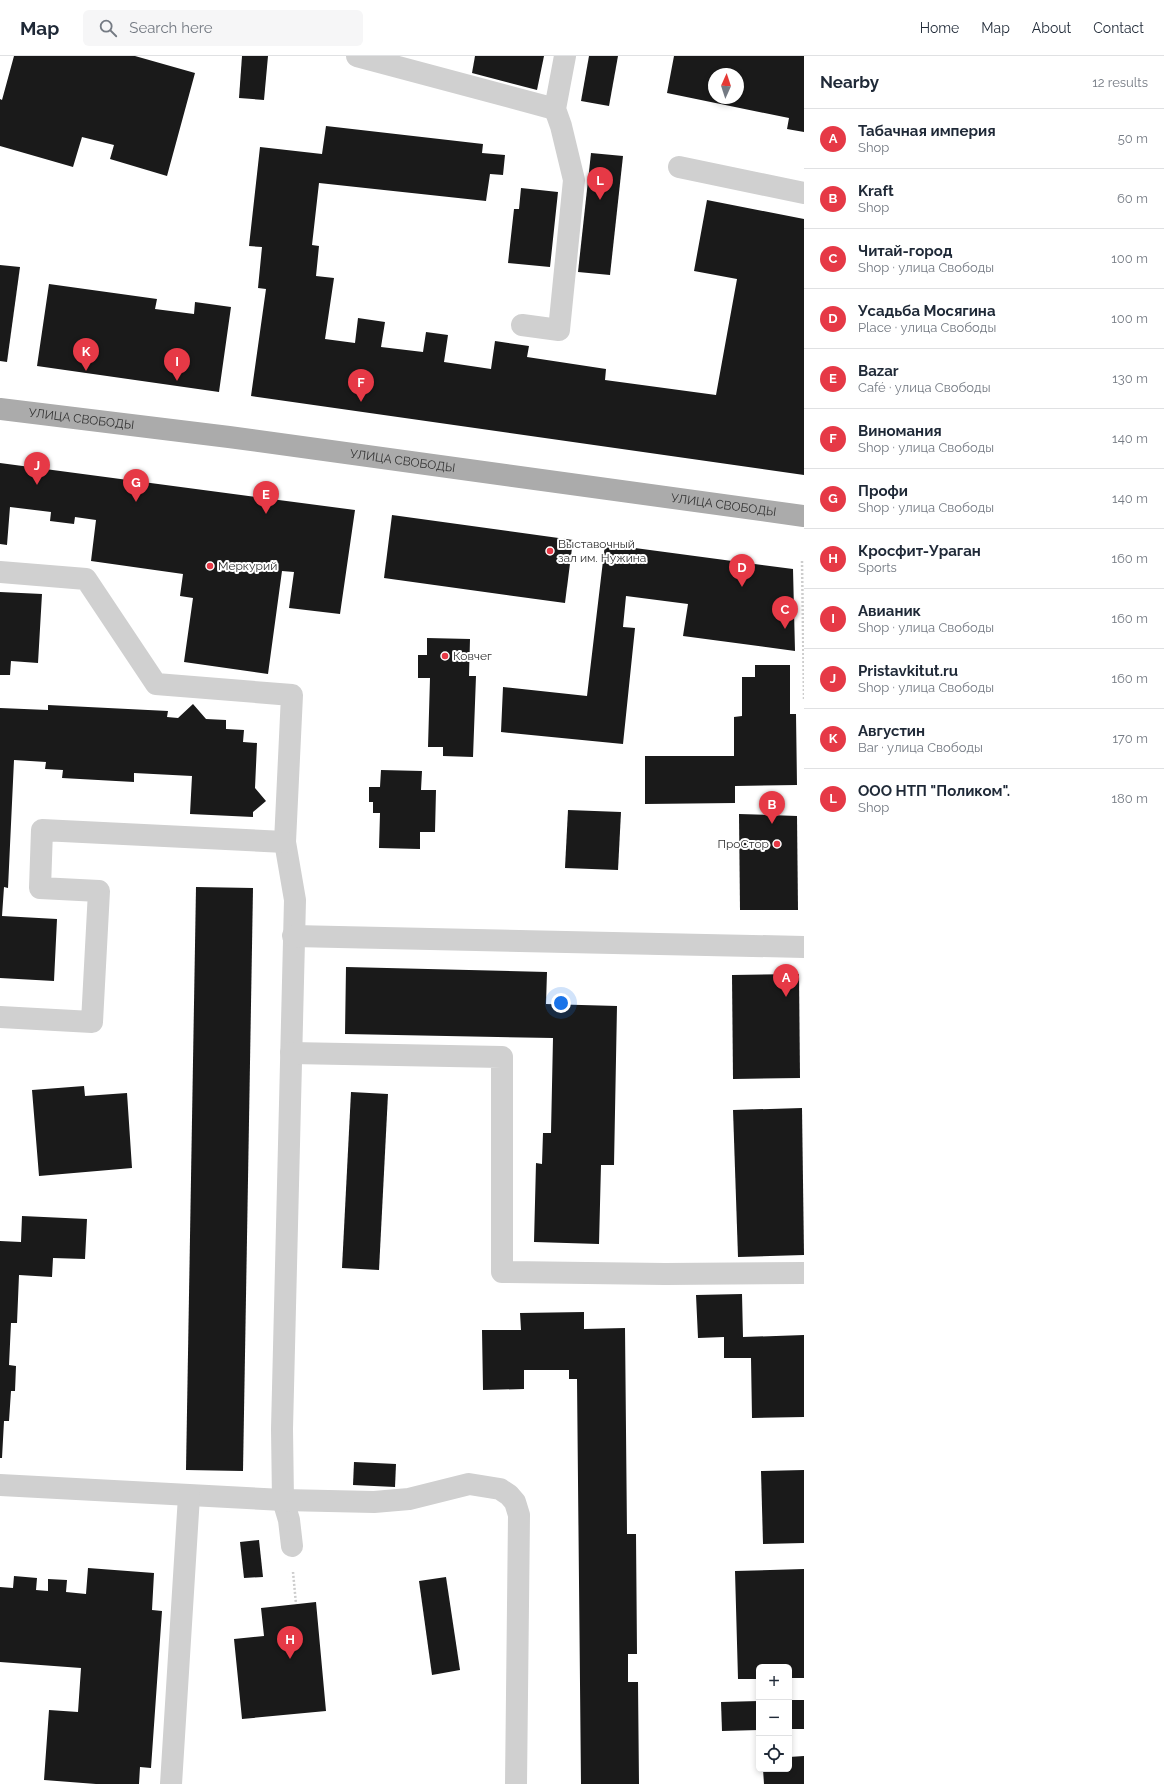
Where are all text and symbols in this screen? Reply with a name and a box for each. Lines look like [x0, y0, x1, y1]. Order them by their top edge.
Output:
search box [83, 10, 363, 46]
text: Map [20, 17, 59, 39]
icon: search [97, 17, 119, 39]
text: Search here [129, 19, 213, 37]
text: Home [920, 20, 959, 36]
text: Map [981, 20, 1010, 36]
text: About [1032, 20, 1071, 36]
text: Contact [1093, 20, 1144, 36]
north arrow [708, 68, 744, 104]
text: Nearby [820, 72, 879, 92]
text: 12 results [1092, 75, 1148, 90]
text: Табачная империя [858, 122, 996, 140]
text: A [829, 131, 837, 146]
text: 50 m [1118, 131, 1148, 146]
text: Shop [858, 140, 889, 155]
pin: L [587, 167, 613, 200]
text: Kraft [858, 182, 894, 200]
text: B [829, 191, 837, 206]
text: 60 m [1117, 191, 1148, 206]
text: Shop [858, 200, 889, 215]
text: Читай-город [858, 242, 952, 260]
text: C [829, 251, 837, 266]
text: 100 m [1111, 251, 1148, 266]
text: Shop · улица Свободы [858, 260, 994, 275]
text: Усадьба Мосягина [858, 302, 996, 320]
text: D [828, 311, 838, 326]
text: 100 m [1111, 311, 1148, 326]
text: Place · улица Свободы [858, 320, 996, 335]
pin: K [73, 338, 99, 371]
pin: I [164, 348, 190, 381]
text: Bazar [858, 362, 899, 380]
pin: F [348, 369, 374, 402]
text: E [829, 371, 837, 386]
text: 130 m [1112, 371, 1148, 386]
text: Café · улица Свободы [858, 380, 990, 395]
street label: УЛИЦА СВОБОДЫ [28, 406, 135, 432]
text: Виномания [858, 422, 942, 440]
text: F [829, 431, 837, 446]
text: 140 m [1112, 431, 1148, 446]
text: Shop · улица Свободы [858, 440, 994, 455]
street label: УЛИЦА СВОБОДЫ [349, 447, 456, 475]
pin: J [24, 452, 50, 485]
pin: G [123, 469, 149, 502]
pin: E [253, 481, 279, 514]
text: Профи [858, 482, 908, 500]
street label: УЛИЦА СВОБОДЫ [670, 491, 777, 519]
text: G [828, 491, 838, 506]
text: 140 m [1112, 491, 1148, 506]
text: Shop · улица Свободы [858, 500, 994, 515]
place label: Выставочный зал им. Нужина [558, 537, 646, 565]
text: Кросфит-Ураган [858, 542, 981, 560]
marker: Выставочный зал им. Нужина [545, 546, 555, 556]
text: H [828, 551, 838, 566]
text: 160 m [1111, 551, 1148, 566]
pin: D [729, 554, 755, 587]
place label: Меркурий [218, 559, 277, 573]
text: Sports [858, 560, 897, 575]
marker: Меркурий [205, 561, 215, 571]
pin: C [772, 596, 798, 629]
text: Авианик [858, 602, 921, 620]
text: I [831, 611, 835, 626]
text: 160 m [1111, 611, 1148, 626]
text: Shop · улица Свободы [858, 620, 994, 635]
place label: Ковчег [453, 649, 492, 663]
marker: Ковчег [440, 651, 450, 661]
text: Pristavkitut.ru [858, 662, 958, 680]
text: J [830, 671, 836, 686]
text: 160 m [1111, 671, 1148, 686]
text: Shop · улица Свободы [858, 680, 994, 695]
text: Августин [858, 722, 925, 740]
text: K [829, 731, 837, 746]
text: 170 m [1112, 731, 1148, 746]
text: Bar · улица Свободы [858, 740, 983, 755]
text: ООО НТП "Поликом". [858, 782, 1010, 800]
pin: B [759, 791, 785, 824]
text: L [829, 791, 837, 806]
text: 180 m [1112, 791, 1148, 806]
text: Shop [858, 800, 889, 815]
place label: ПроСтор [717, 837, 769, 851]
marker: ПроСтор [772, 839, 782, 849]
pin: A [773, 964, 799, 997]
your location [551, 993, 571, 1013]
pin: H [277, 1626, 303, 1659]
map controls [756, 1664, 792, 1772]
button: + [756, 1664, 792, 1700]
button: − [756, 1700, 792, 1736]
button: locate [756, 1736, 792, 1772]

